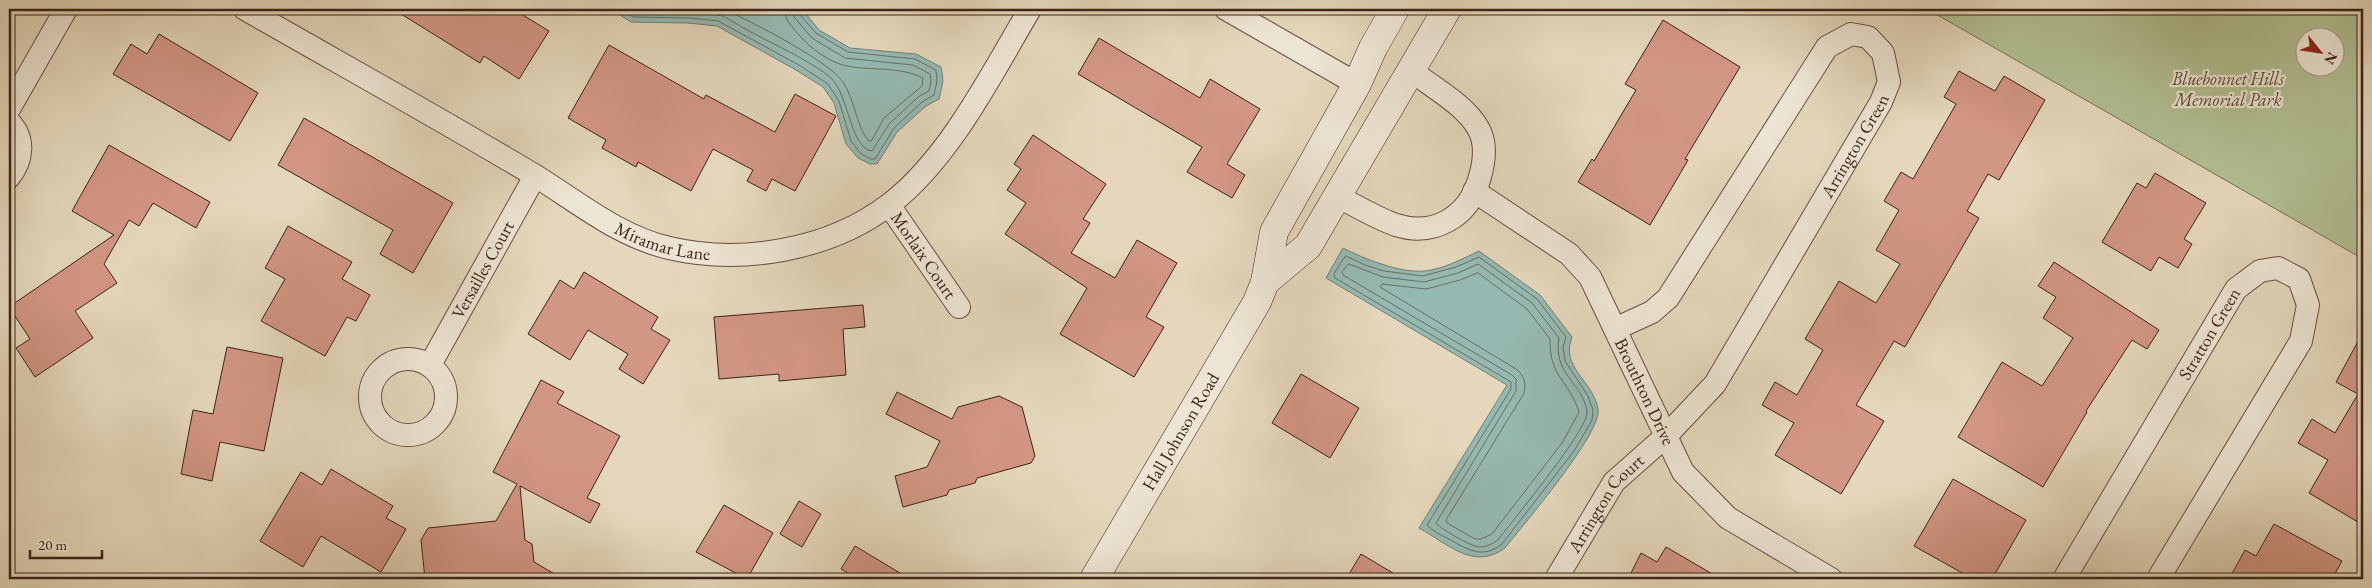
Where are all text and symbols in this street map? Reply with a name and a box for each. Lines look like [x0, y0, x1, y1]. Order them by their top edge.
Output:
north arrow [2294, 28, 2344, 78]
text: N [2320, 49, 2342, 68]
park label: Bluebonnet Hills Memorial Park [2171, 67, 2285, 111]
street label: Arrington Green [1815, 90, 1894, 203]
street label: Morlaix Court [886, 207, 962, 303]
street label: Versailles Court [446, 216, 519, 323]
street label: Miramar Lane [611, 216, 711, 265]
street label: Stratton Green [2173, 283, 2245, 384]
street label: Brouthton Drive [1610, 334, 1680, 449]
street label: Hall Johnson Road [1137, 367, 1224, 495]
street label: Arrington Court [1562, 449, 1649, 558]
scale bar [30, 528, 102, 560]
text: 20 m [38, 535, 67, 554]

